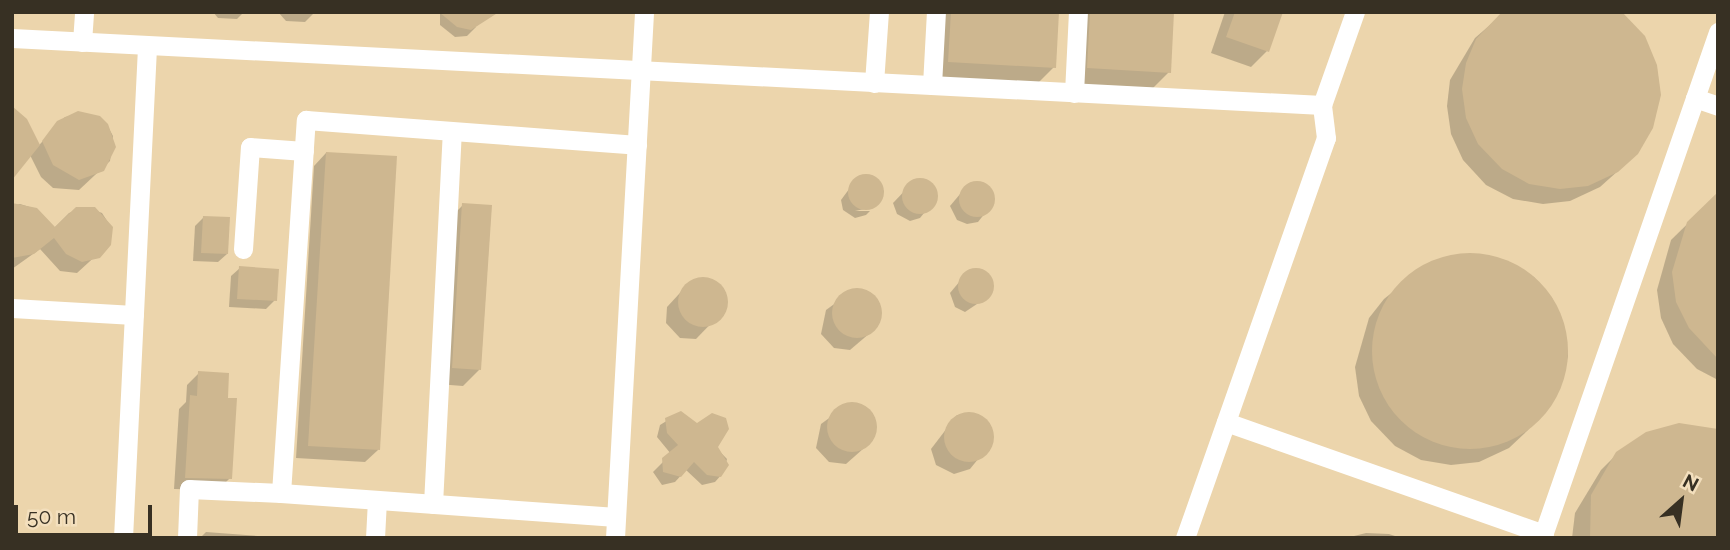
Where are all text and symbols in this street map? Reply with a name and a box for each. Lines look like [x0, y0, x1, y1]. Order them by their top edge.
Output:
north arrow [1646, 466, 1716, 536]
text: N [1679, 469, 1702, 496]
scale bar [18, 490, 156, 534]
text: 50 m [27, 504, 76, 529]

